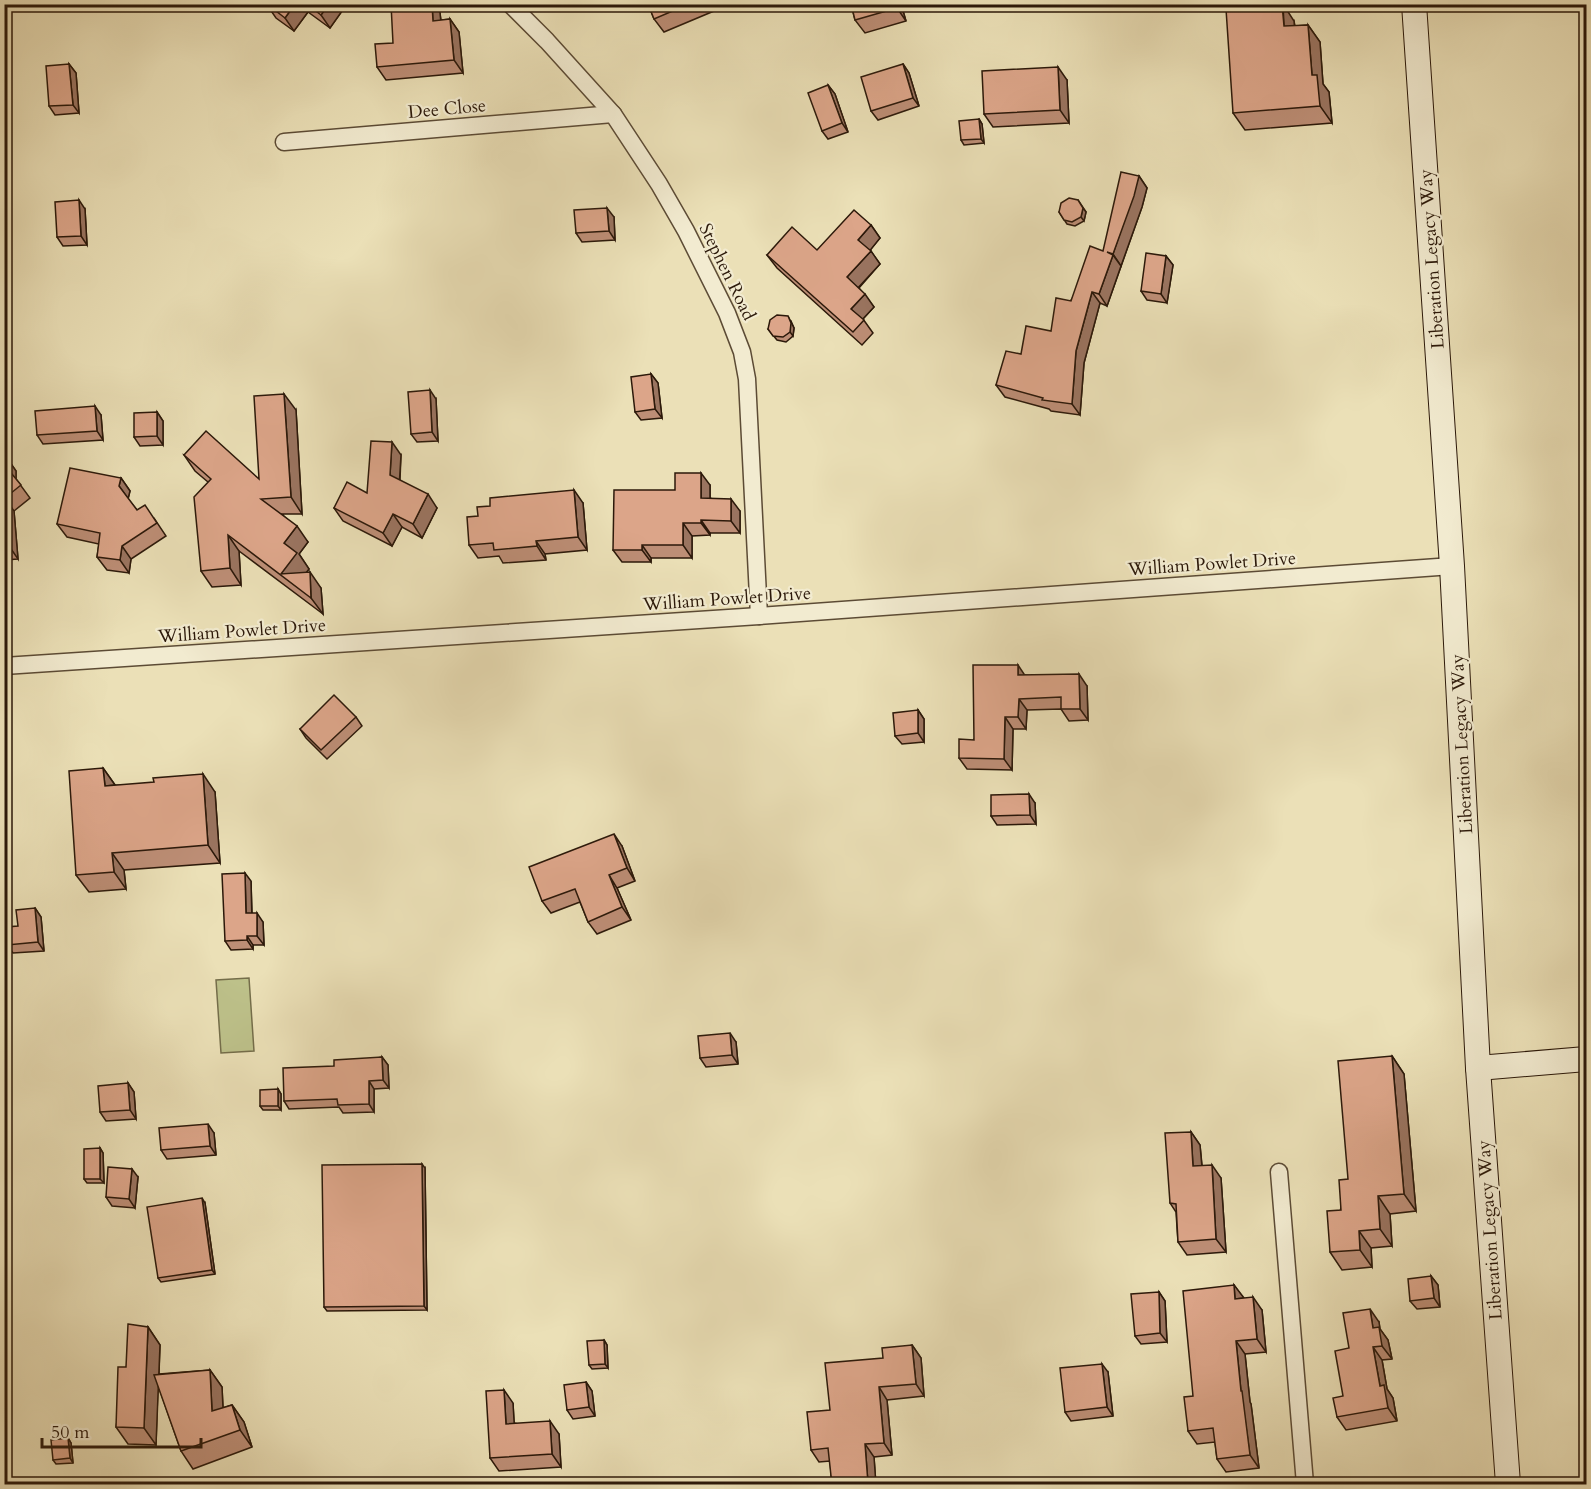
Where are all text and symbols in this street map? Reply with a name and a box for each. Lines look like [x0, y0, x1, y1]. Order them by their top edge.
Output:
street label: Dee Close [407, 93, 487, 125]
street label: Liberation Legacy Way [1413, 168, 1451, 350]
street label: Stephen Road [693, 219, 761, 325]
street label: William Powlet Drive [1126, 546, 1297, 582]
street label: William Powlet Drive [641, 581, 812, 617]
street label: William Powlet Drive [156, 613, 327, 649]
street label: Liberation Legacy Way [1445, 653, 1479, 835]
street label: Liberation Legacy Way [1471, 1139, 1509, 1321]
scale bar [42, 1411, 201, 1449]
text: 50 m [51, 1420, 90, 1445]

